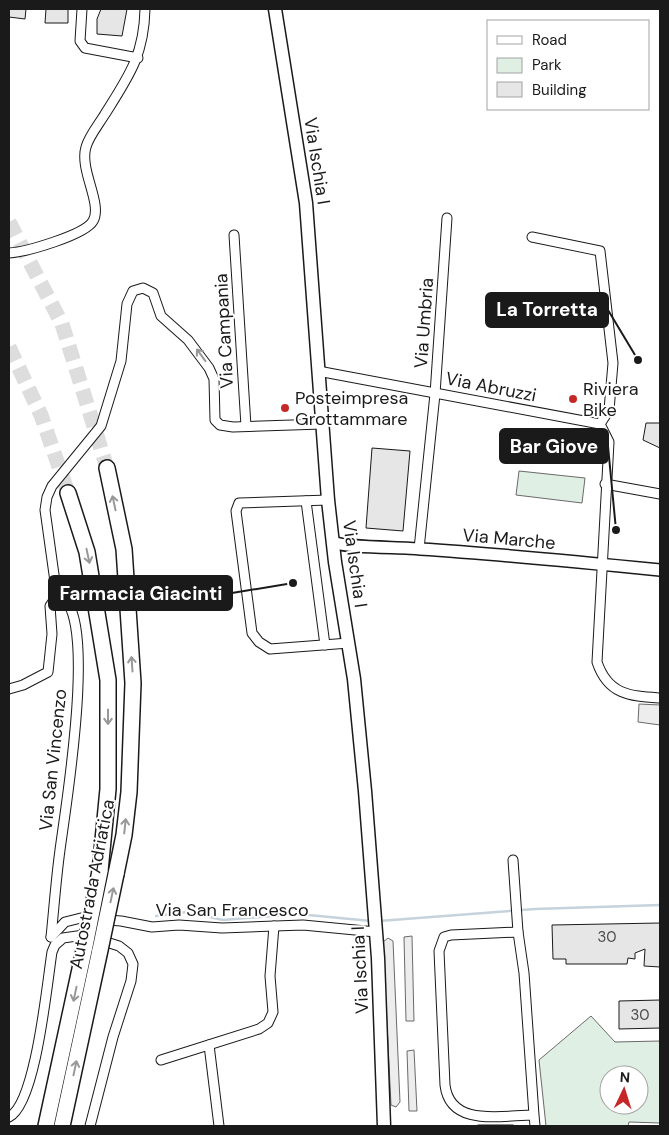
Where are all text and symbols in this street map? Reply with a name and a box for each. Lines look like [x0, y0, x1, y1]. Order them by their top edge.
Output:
legend [487, 20, 649, 110]
text: Road [532, 30, 567, 50]
text: Park [532, 55, 562, 75]
text: Building [532, 80, 587, 100]
street label: Via Ischia I [298, 116, 336, 206]
street label: Via Campania [209, 273, 239, 389]
street label: Via Umbria [409, 277, 439, 369]
callout: La Torretta [486, 293, 608, 327]
text: La Torretta [496, 297, 598, 322]
one-way arrow [195, 349, 206, 362]
street label: Via Abruzzi [444, 366, 538, 408]
place label: Riviera Bike [583, 377, 639, 422]
place label: Posteimpresa Grottammare [295, 386, 408, 431]
marker: Riviera Bike [567, 393, 579, 405]
marker: Posteimpresa Grottammare [279, 402, 291, 414]
callout: Bar Giove [500, 429, 608, 463]
text: Bar Giove [510, 434, 598, 459]
one-way arrow [109, 496, 118, 512]
street label: Via Ischia I [337, 519, 373, 609]
street label: Via Marche [462, 523, 556, 555]
one-way arrow [83, 548, 93, 564]
callout: Farmacia Giacinti [49, 576, 232, 610]
text: Farmacia Giacinti [59, 581, 223, 606]
one-way arrow [127, 657, 137, 673]
street label: Via San Vincenzo [34, 688, 72, 832]
one-way arrow [103, 708, 113, 725]
street label: Autostrada Adriatica [64, 797, 120, 971]
one-way arrow [120, 819, 130, 835]
one-way arrow [108, 887, 117, 903]
street label: Via San Francesco [155, 898, 309, 922]
street label: Via Ischia I [346, 925, 374, 1015]
house number: 30 [597, 927, 617, 947]
one-way arrow [70, 985, 79, 1001]
house number: 30 [630, 1005, 650, 1025]
one-way arrow [71, 1060, 80, 1076]
north arrow [599, 1065, 649, 1115]
text: N [619, 1068, 631, 1086]

